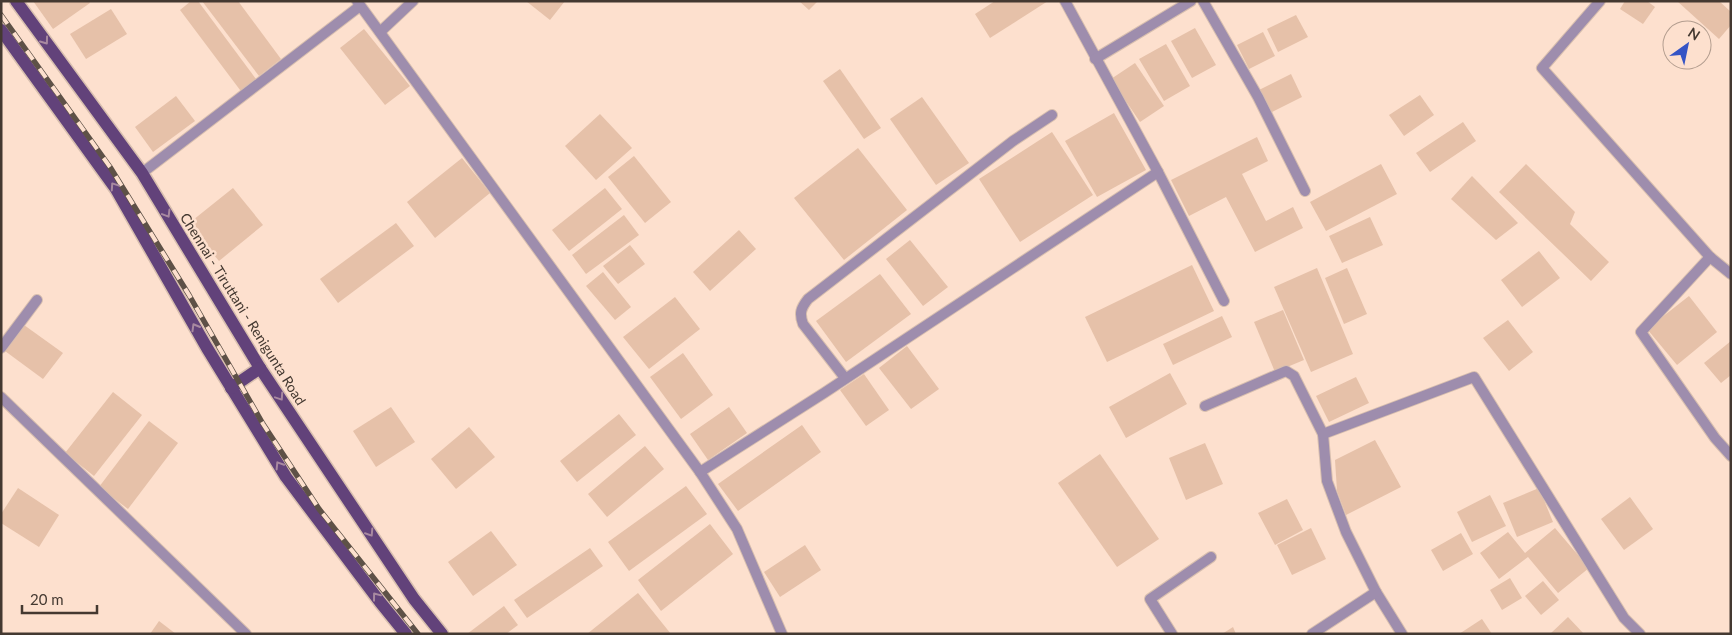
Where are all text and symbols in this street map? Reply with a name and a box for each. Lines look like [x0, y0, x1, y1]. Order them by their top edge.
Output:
north arrow [1662, 20, 1712, 70]
text: N [1685, 24, 1704, 44]
one-way arrow [39, 35, 48, 44]
one-way arrow [111, 182, 120, 192]
one-way arrow [161, 209, 171, 218]
street label: Chennai - Tiruttani - Renigunta Road [177, 210, 310, 408]
one-way arrow [191, 323, 201, 332]
one-way arrow [274, 392, 283, 401]
one-way arrow [275, 462, 285, 471]
one-way arrow [364, 527, 373, 536]
scale bar [22, 582, 98, 614]
text: 20 m [30, 590, 64, 608]
one-way arrow [373, 593, 381, 602]

